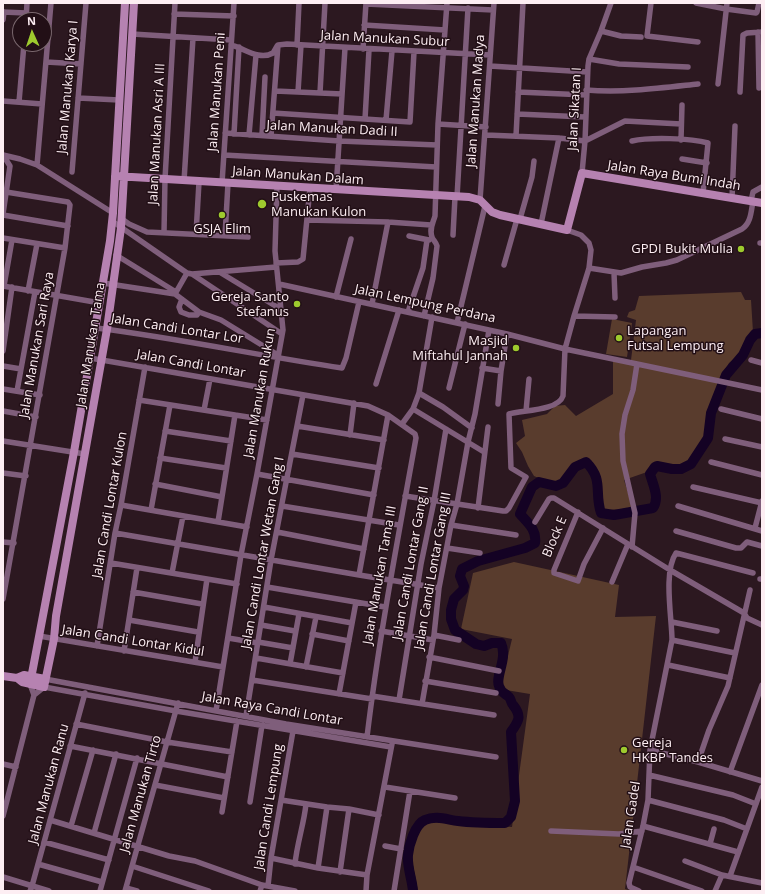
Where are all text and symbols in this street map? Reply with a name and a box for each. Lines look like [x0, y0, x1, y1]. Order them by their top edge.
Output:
north arrow [12, 12, 52, 52]
text: N [27, 13, 36, 28]
street label: Jalan Manukan Karya I [54, 20, 82, 154]
street label: Jalan Manukan Subur [320, 28, 450, 50]
street label: Jalan Manukan Peni [205, 32, 229, 152]
street label: Jalan Manukan Madya [464, 34, 488, 168]
street label: Jalan Manukan Asri A III [146, 63, 168, 205]
street label: Jalan Sikatan I [565, 67, 585, 151]
street label: Jalan Manukan Dadi II [266, 118, 398, 140]
street label: Jalan Raya Bumi Indah [606, 158, 742, 194]
street label: Jalan Manukan Dalam [232, 164, 364, 188]
place label: Puskemas Manukan Kulon [271, 189, 366, 220]
marker: Puskemas Manukan Kulon [256, 198, 268, 210]
marker: GSJA Elim [217, 210, 227, 220]
place label: GSJA Elim [193, 221, 251, 237]
place label: GPDI Bukit Mulia [631, 241, 733, 257]
marker: GPDI Bukit Mulia [736, 244, 746, 254]
street label: Jalan Manukan Sari Raya [16, 271, 58, 419]
street label: Jalan Manukan Tama [73, 281, 109, 409]
street label: Jalan Lempung Perdana [353, 281, 497, 327]
place label: Gereja Santo Stefanus [211, 289, 289, 320]
marker: Gereja Santo Stefanus [292, 299, 302, 309]
street label: Jalan Candi Lontar Lor [110, 311, 244, 347]
place label: Lapangan Futsal Lempung [627, 323, 723, 354]
street label: Jalan Manukan Rukun [241, 327, 279, 459]
place label: Masjid Miftahul Jannah [412, 333, 508, 364]
marker: Lapangan Futsal Lempung [614, 333, 624, 343]
marker: Masjid Miftahul Jannah [511, 343, 521, 353]
street label: Jalan Candi Lontar [135, 347, 247, 381]
street label: Jalan Candi Lontar Kulon [89, 430, 131, 580]
street label: Jalan Candi Lontar Wetan Gang I [238, 456, 288, 650]
street label: Jalan Candi Lontar Gang II [390, 485, 432, 641]
street label: Jalan Candi Lontar Gang III [411, 491, 455, 651]
street label: Jalan Manukan Tama III [360, 504, 400, 646]
street label: Block E [539, 514, 571, 560]
street label: Jalan Candi Lontar Kidul [61, 622, 205, 660]
street label: Jalan Raya Candi Lontar [200, 689, 344, 729]
street label: Jalan Manukan Ranu [25, 722, 73, 846]
street label: Jalan Manukan Tirto [117, 734, 165, 854]
place label: Gereja HKBP Tandes [632, 735, 713, 766]
street label: Jalan Candi Lempung [251, 743, 287, 871]
marker: Gereja HKBP Tandes [619, 745, 629, 755]
street label: Jalan Gadel [618, 780, 644, 850]

